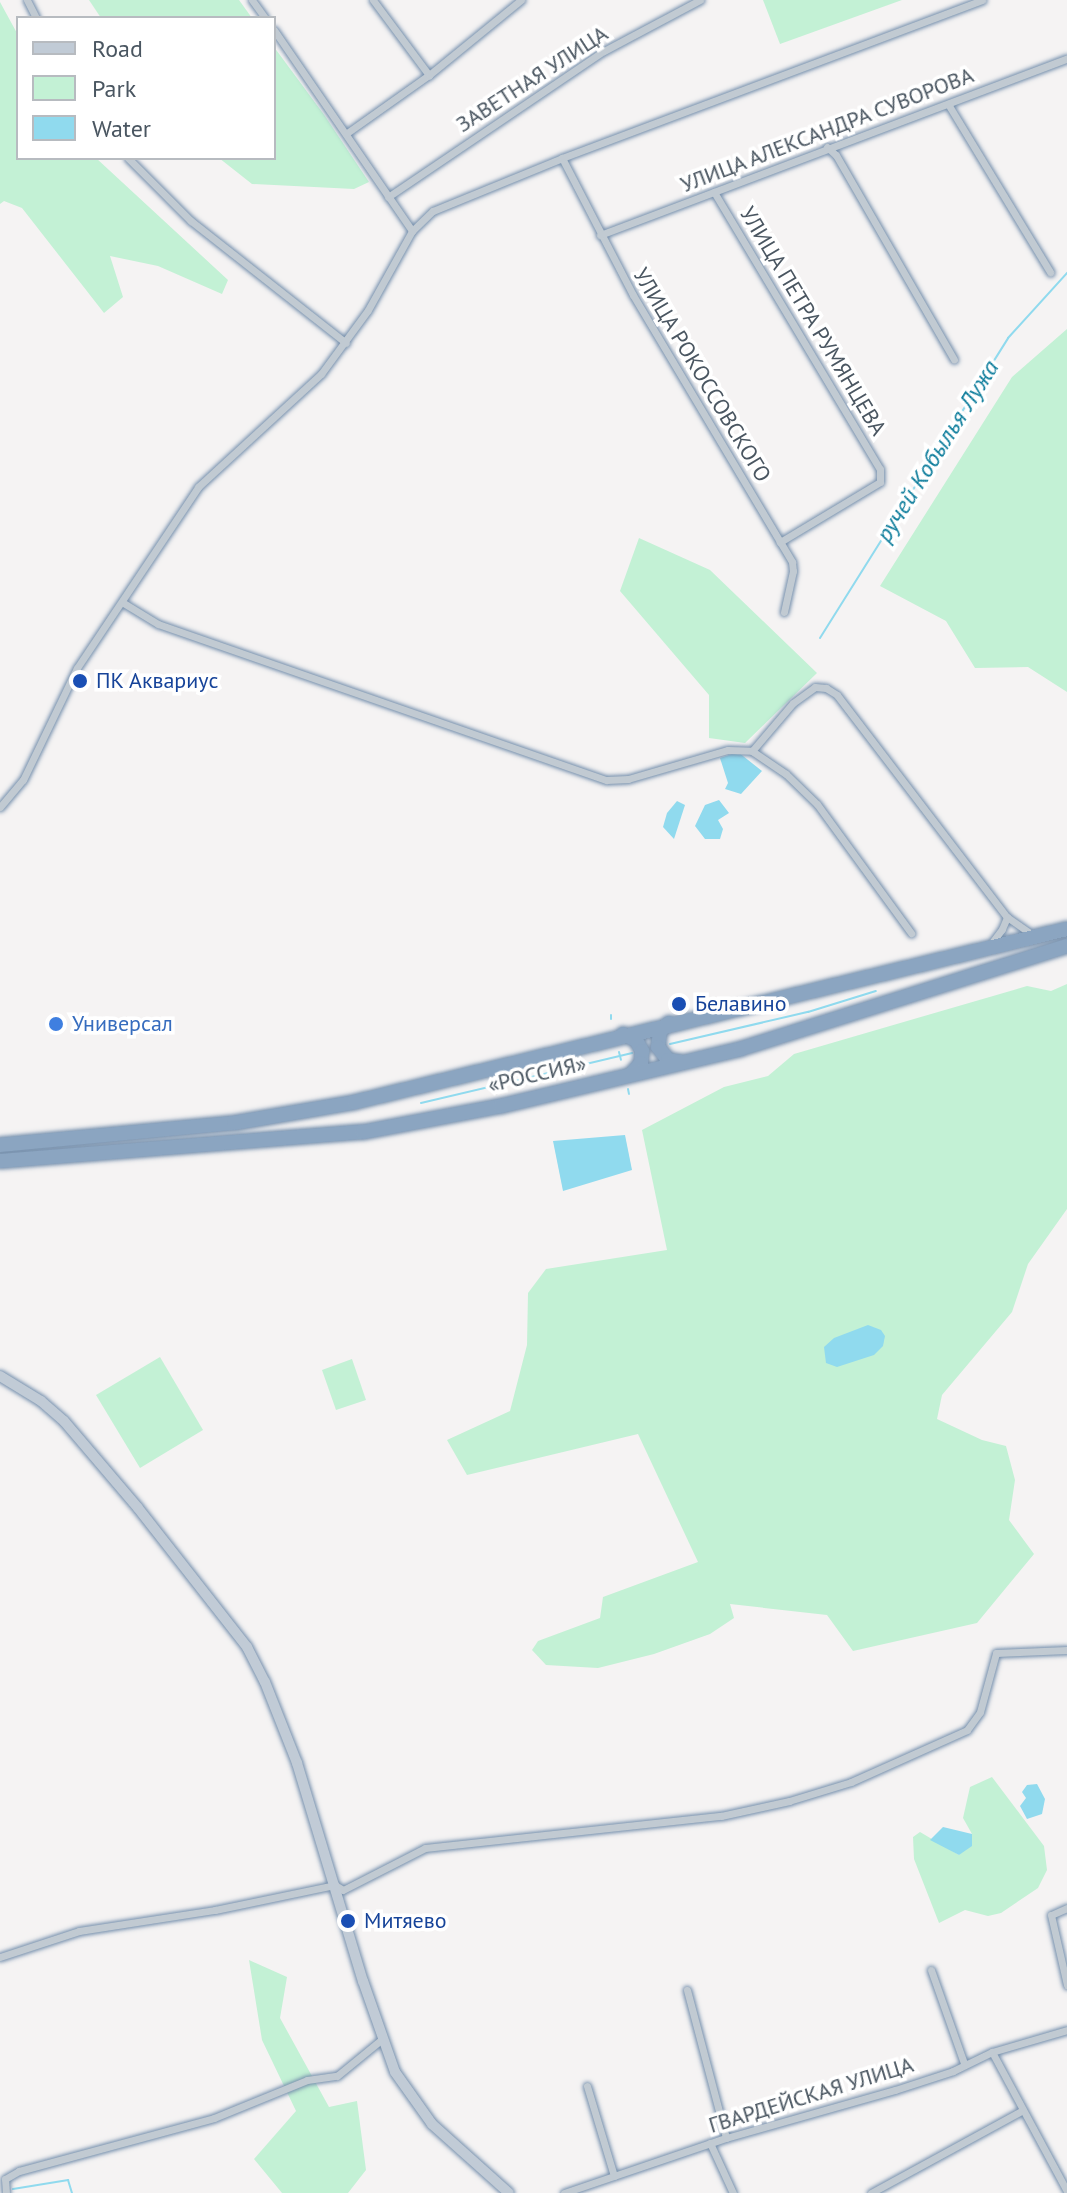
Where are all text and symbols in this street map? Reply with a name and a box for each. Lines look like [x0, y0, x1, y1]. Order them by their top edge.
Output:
legend [16, 16, 276, 160]
street label: ЗАВЕТНАЯ УЛИЦА [451, 20, 613, 138]
text: Road [92, 33, 143, 64]
street label: УЛИЦА АЛЕКСАНДРА СУВОРОВА [676, 61, 978, 199]
text: Park [92, 73, 136, 104]
text: Water [92, 113, 151, 144]
street label: УЛИЦА ПЕТРА РУМЯНЦЕВА [734, 201, 892, 441]
street label: УЛИЦА РОКОССОВСКОГО [627, 263, 777, 487]
water label: ручей Кобылья Лужа [869, 355, 1005, 547]
place label: ПК Аквариус [96, 668, 219, 694]
marker: ПК Аквариус [71, 672, 89, 690]
place label: Белавино [695, 991, 786, 1017]
marker: Белавино [670, 995, 688, 1013]
place label: Универсал [72, 1011, 173, 1037]
marker: Универсал [47, 1015, 65, 1033]
street label: «РОССИЯ» [485, 1050, 589, 1098]
place label: Митяево [364, 1908, 447, 1934]
marker: Митяево [339, 1912, 357, 1930]
street label: ГВАРДЕЙСКАЯ УЛИЦА [705, 2051, 917, 2139]

